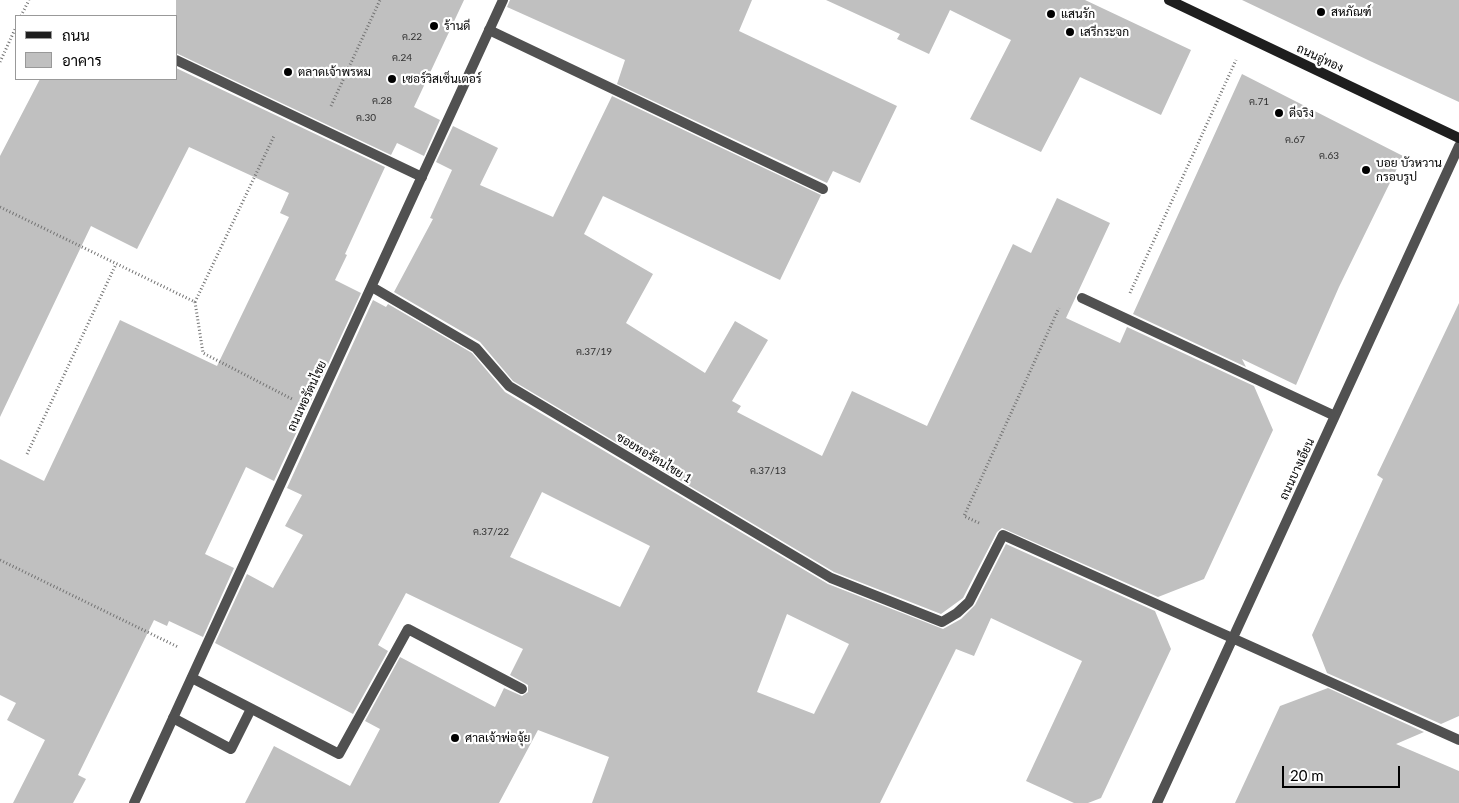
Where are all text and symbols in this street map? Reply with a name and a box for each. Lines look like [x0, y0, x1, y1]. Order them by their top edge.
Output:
place label: สหภัณฑ์ [1331, 5, 1371, 19]
marker: สหภัณฑ์ [1315, 6, 1327, 18]
place label: แสนรัก [1061, 7, 1095, 21]
marker: แสนรัก [1045, 8, 1057, 20]
legend [15, 15, 178, 80]
place label: ร้านดี [444, 19, 470, 33]
marker: ร้านดี [428, 20, 440, 32]
place label: เสรีกระจก [1080, 25, 1129, 39]
text: ถนน [62, 26, 90, 44]
marker: เสรีกระจก [1064, 26, 1076, 38]
house number: ค.22 [402, 31, 422, 43]
street label: ถนนอู่ทอง [1294, 41, 1346, 75]
text: อาคาร [62, 51, 102, 69]
house number: ค.24 [392, 52, 412, 64]
place label: ตลาดเจ้าพรหม [298, 65, 371, 79]
marker: ตลาดเจ้าพรหม [282, 66, 294, 78]
place label: เซอร์วิสเซ็นเตอร์ [402, 72, 482, 86]
marker: เซอร์วิสเซ็นเตอร์ [386, 73, 398, 85]
house number: ค.28 [372, 95, 392, 107]
house number: ค.71 [1249, 96, 1269, 108]
place label: ดีจริง [1289, 106, 1314, 120]
marker: ดีจริง [1273, 107, 1285, 119]
house number: ค.30 [356, 112, 376, 124]
house number: ค.67 [1285, 134, 1305, 146]
house number: ค.63 [1319, 150, 1339, 162]
place label: บอย บัวหวาน กรอบรูป [1376, 156, 1442, 184]
marker: บอย บัวหวาน กรอบรูป [1360, 164, 1372, 176]
house number: ค.37/19 [576, 346, 612, 358]
street label: ถนนหอรัตนไชย [284, 358, 330, 434]
street label: ซอยหอรัตนไชย 1 [614, 430, 694, 486]
street label: ถนนบางเอียน [1276, 436, 1318, 502]
house number: ค.37/13 [750, 465, 786, 477]
house number: ค.37/22 [473, 526, 509, 538]
place label: ศาลเจ้าพ่อจุ้ย [465, 731, 530, 745]
marker: ศาลเจ้าพ่อจุ้ย [449, 732, 461, 744]
scale bar [1284, 756, 1402, 788]
text: 20 m [1290, 766, 1324, 784]

